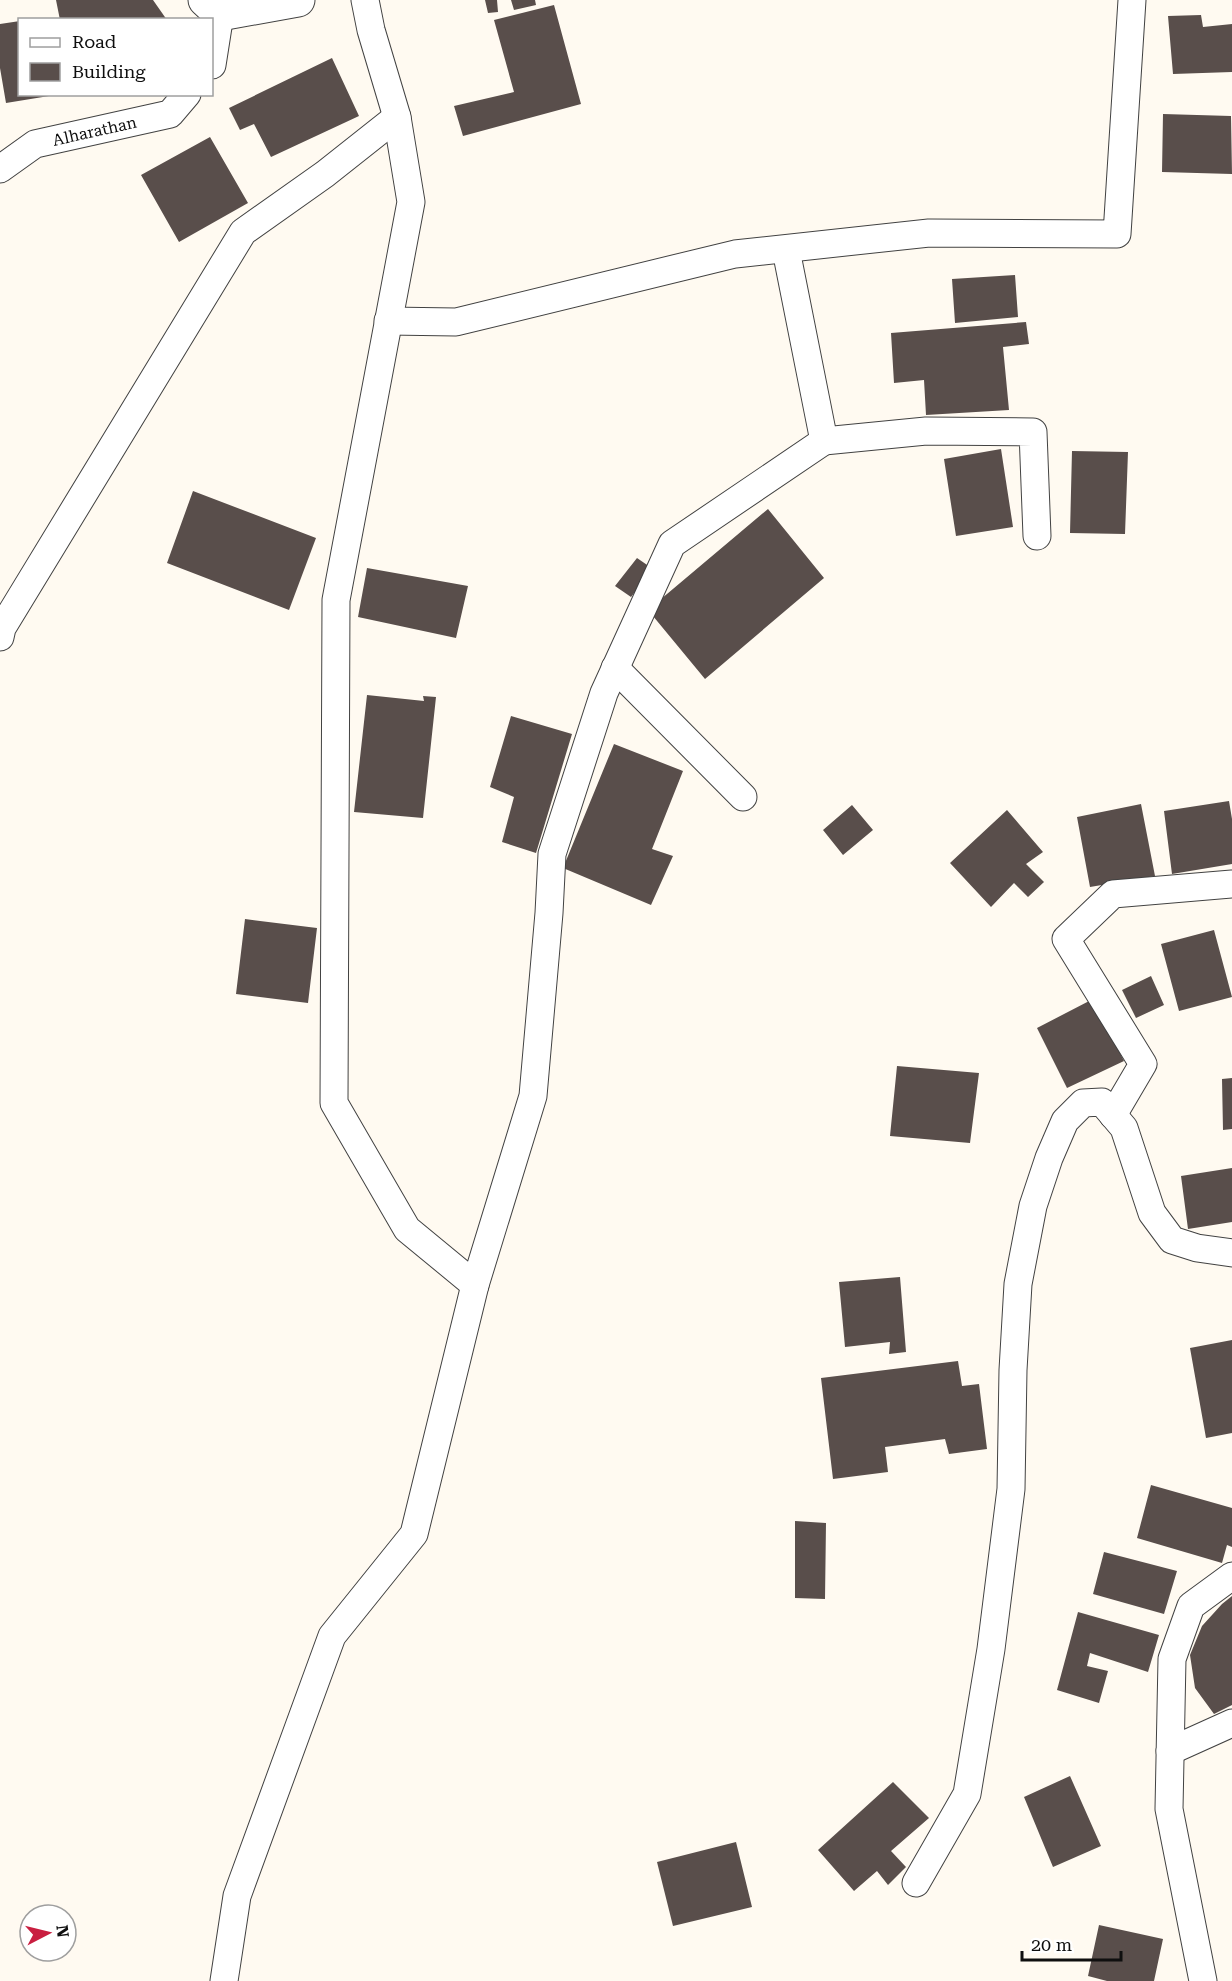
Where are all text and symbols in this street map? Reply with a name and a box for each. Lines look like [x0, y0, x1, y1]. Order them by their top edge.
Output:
legend [18, 18, 213, 96]
text: Road [72, 31, 117, 52]
text: Building [72, 61, 146, 82]
street label: Alharathan [51, 112, 138, 149]
north arrow [18, 1903, 78, 1963]
text: N [52, 1924, 73, 1939]
scale bar [1022, 1924, 1121, 1962]
text: 20 m [1031, 1934, 1072, 1955]

